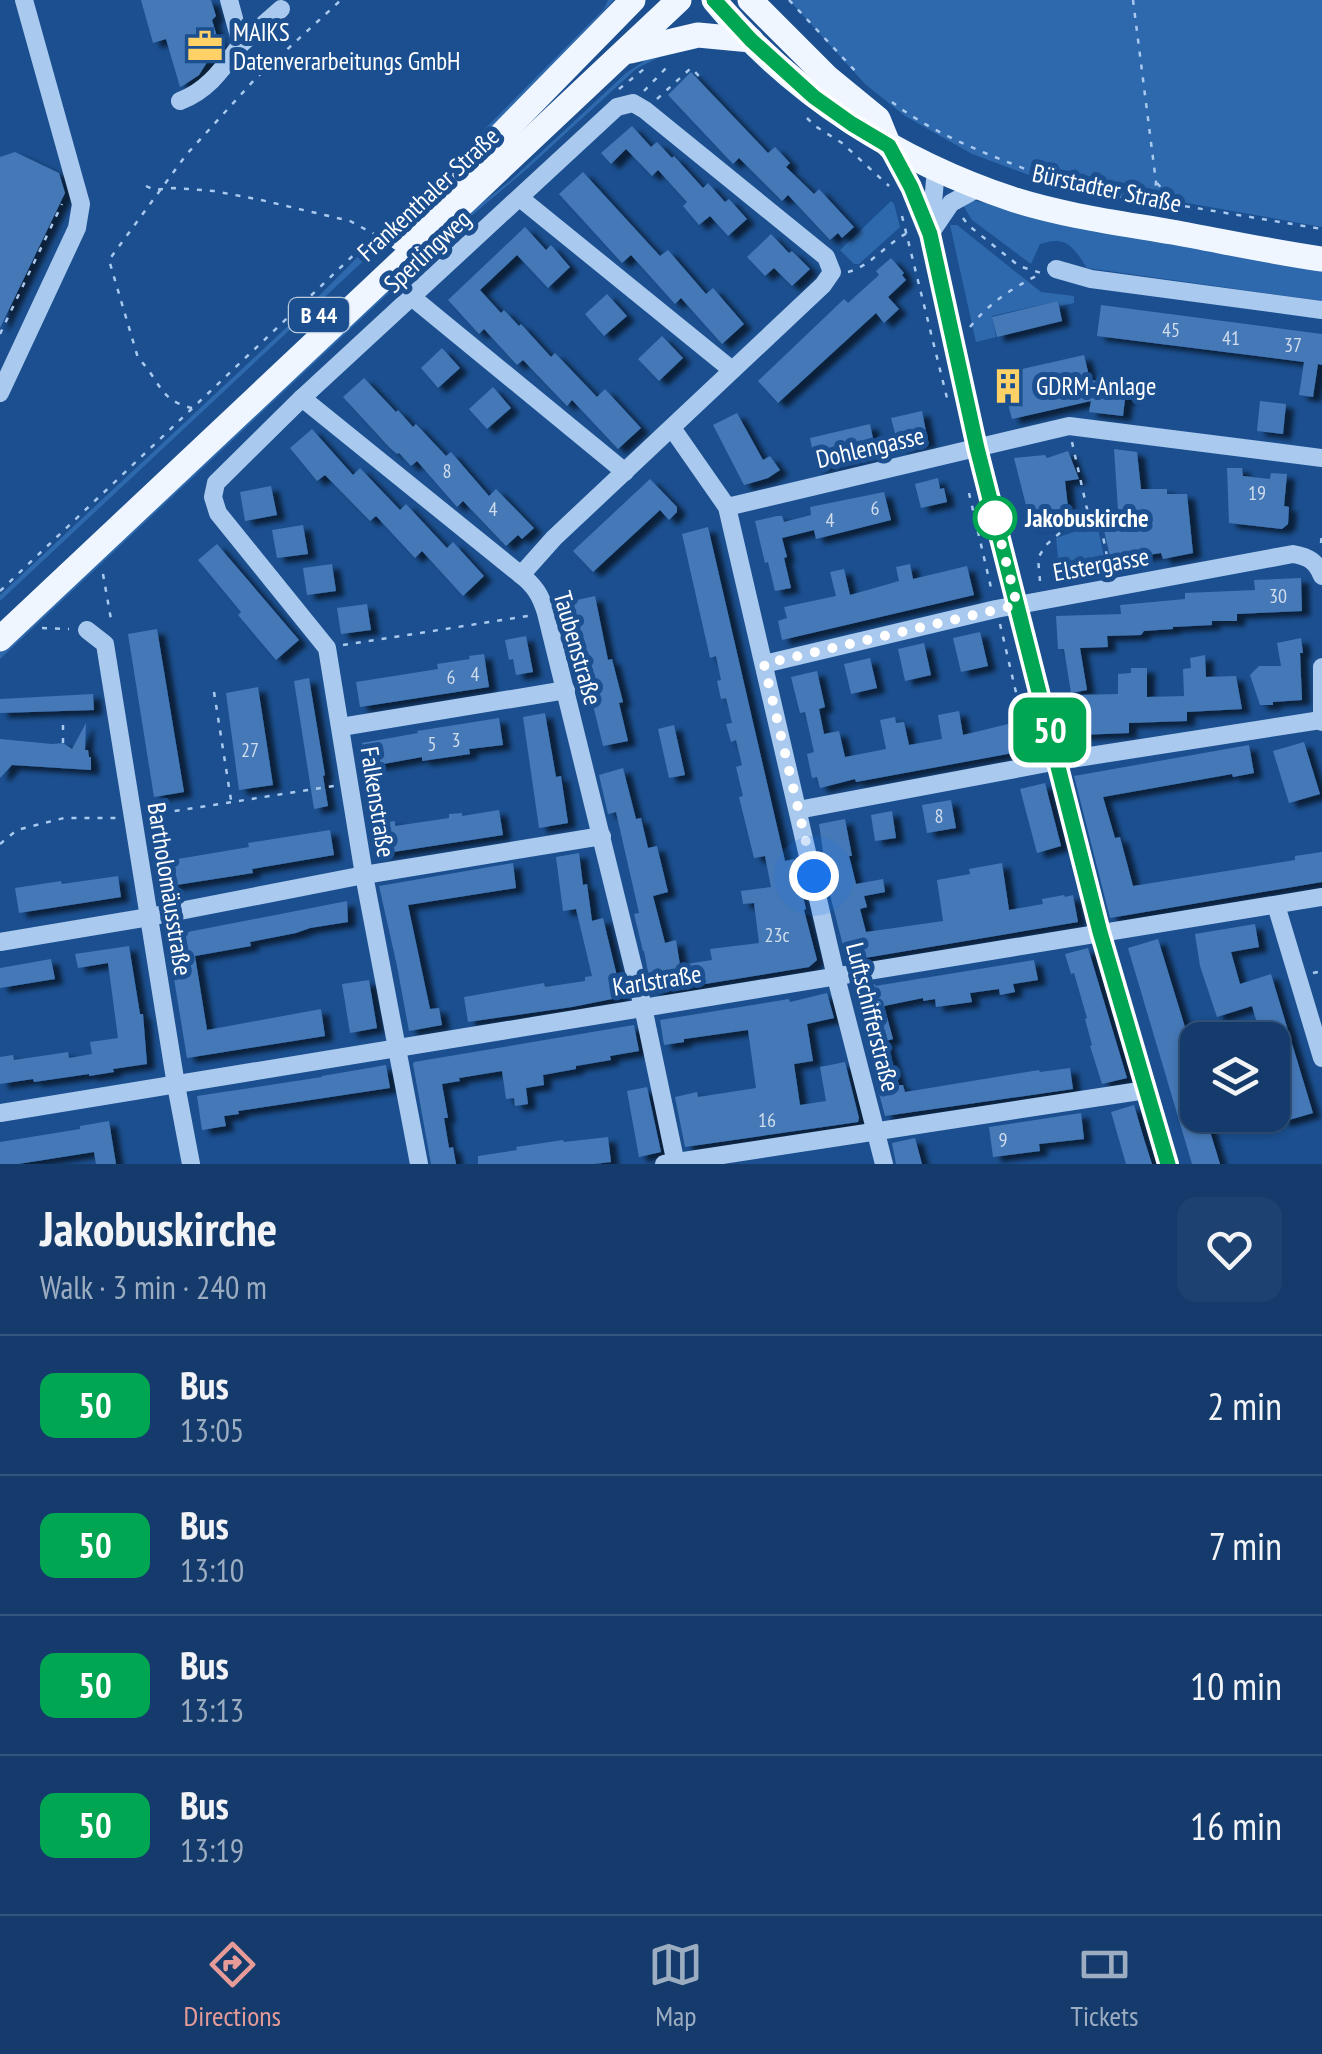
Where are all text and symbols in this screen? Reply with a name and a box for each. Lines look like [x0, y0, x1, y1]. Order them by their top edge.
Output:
place label: MAIKS Datenverarbeitungs GmbH [233, 16, 461, 77]
office icon: MAIKS Datenverarbeitungs GmbH [186, 27, 224, 65]
street label: Frankenthaler Straße [351, 120, 505, 268]
street label: Bürstadter Straße [1029, 157, 1185, 219]
street label: Sperlingweg [377, 203, 477, 299]
road number: B 44 [289, 298, 349, 332]
house number: 45 [1162, 317, 1180, 343]
house number: 41 [1222, 325, 1240, 351]
house number: 37 [1284, 332, 1302, 358]
building icon: GDRM-Anlage [989, 367, 1027, 405]
place label: GDRM-Anlage [1036, 370, 1156, 402]
street label: Dohlengasse [813, 419, 927, 475]
house number: 8 [443, 458, 452, 484]
house number: 19 [1248, 480, 1266, 506]
house number: 6 [871, 495, 880, 521]
house number: 4 [489, 496, 498, 522]
marker: Jakobuskirche [974, 497, 1016, 539]
place label: Jakobuskirche [1024, 502, 1149, 534]
house number: 4 [826, 507, 835, 533]
street label: Elstergasse [1051, 540, 1151, 588]
house number: 30 [1269, 583, 1287, 609]
street label: Taubenstraße [547, 587, 609, 709]
house number: 4 [471, 661, 480, 687]
house number: 6 [447, 664, 456, 690]
line badge: 50 [1005, 698, 1095, 762]
text: 50 [1033, 707, 1067, 753]
house number: 3 [452, 727, 461, 753]
house number: 5 [428, 731, 437, 757]
house number: 27 [241, 737, 259, 763]
street label: Falkenstraße [353, 744, 403, 860]
street label: Bartholomäusstraße [141, 800, 199, 978]
house number: 8 [935, 803, 944, 829]
your location [789, 851, 839, 901]
house number: 23c [764, 922, 790, 948]
street label: Luftschifferstraße [839, 939, 907, 1095]
street label: Karlstraße [610, 957, 704, 1003]
map controls [1180, 1022, 1290, 1132]
button: layers [1180, 1022, 1290, 1132]
house number: 16 [758, 1107, 776, 1133]
house number: 9 [999, 1127, 1008, 1153]
text: Jakobuskirche [40, 1197, 277, 1259]
button: heart [1177, 1197, 1282, 1302]
text: Walk · 3 min · 240 m [40, 1266, 267, 1308]
text: Bus [180, 1360, 229, 1409]
text: 2 min [1207, 1381, 1282, 1430]
text: 50 [78, 1382, 112, 1428]
text: 13:05 [180, 1409, 244, 1451]
text: Bus [180, 1500, 229, 1549]
text: 7 min [1209, 1521, 1282, 1570]
text: 50 [78, 1522, 112, 1568]
text: 13:10 [180, 1549, 244, 1591]
text: Bus [180, 1640, 229, 1689]
text: 10 min [1190, 1661, 1282, 1710]
text: 50 [78, 1662, 112, 1708]
text: 13:13 [180, 1689, 244, 1731]
text: Bus [180, 1780, 229, 1829]
text: 16 min [1190, 1801, 1282, 1850]
text: 50 [78, 1802, 112, 1848]
text: 13:19 [180, 1829, 244, 1871]
tab: Directions [184, 1937, 281, 2034]
tab: Map [648, 1937, 703, 2034]
tab: Tickets [1070, 1937, 1138, 2034]

